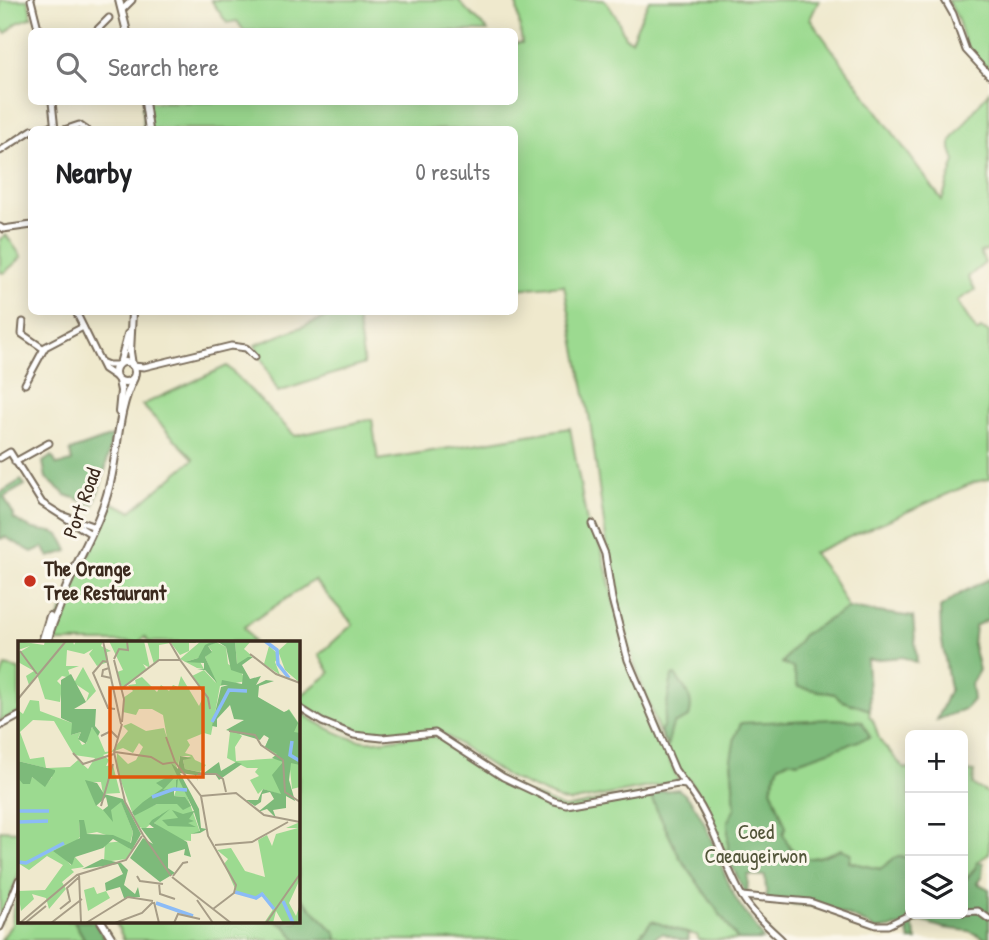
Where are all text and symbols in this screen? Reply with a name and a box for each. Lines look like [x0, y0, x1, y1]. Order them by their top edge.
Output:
search box [28, 28, 518, 105]
icon: search [52, 48, 90, 86]
text: Search here [108, 49, 219, 84]
text: Nearby [56, 152, 132, 192]
text: 0 results [415, 156, 490, 187]
street label: Port Road [55, 464, 108, 542]
place label: The Orange Tree Restaurant [43, 554, 167, 607]
marker: The Orange Tree Restaurant [22, 573, 38, 589]
inset map [18, 641, 299, 922]
map controls [905, 730, 968, 919]
button: + [905, 730, 968, 793]
button: − [905, 793, 968, 856]
park label: Coed Caeaugeirwon [705, 817, 807, 870]
button: layers [905, 856, 968, 919]

